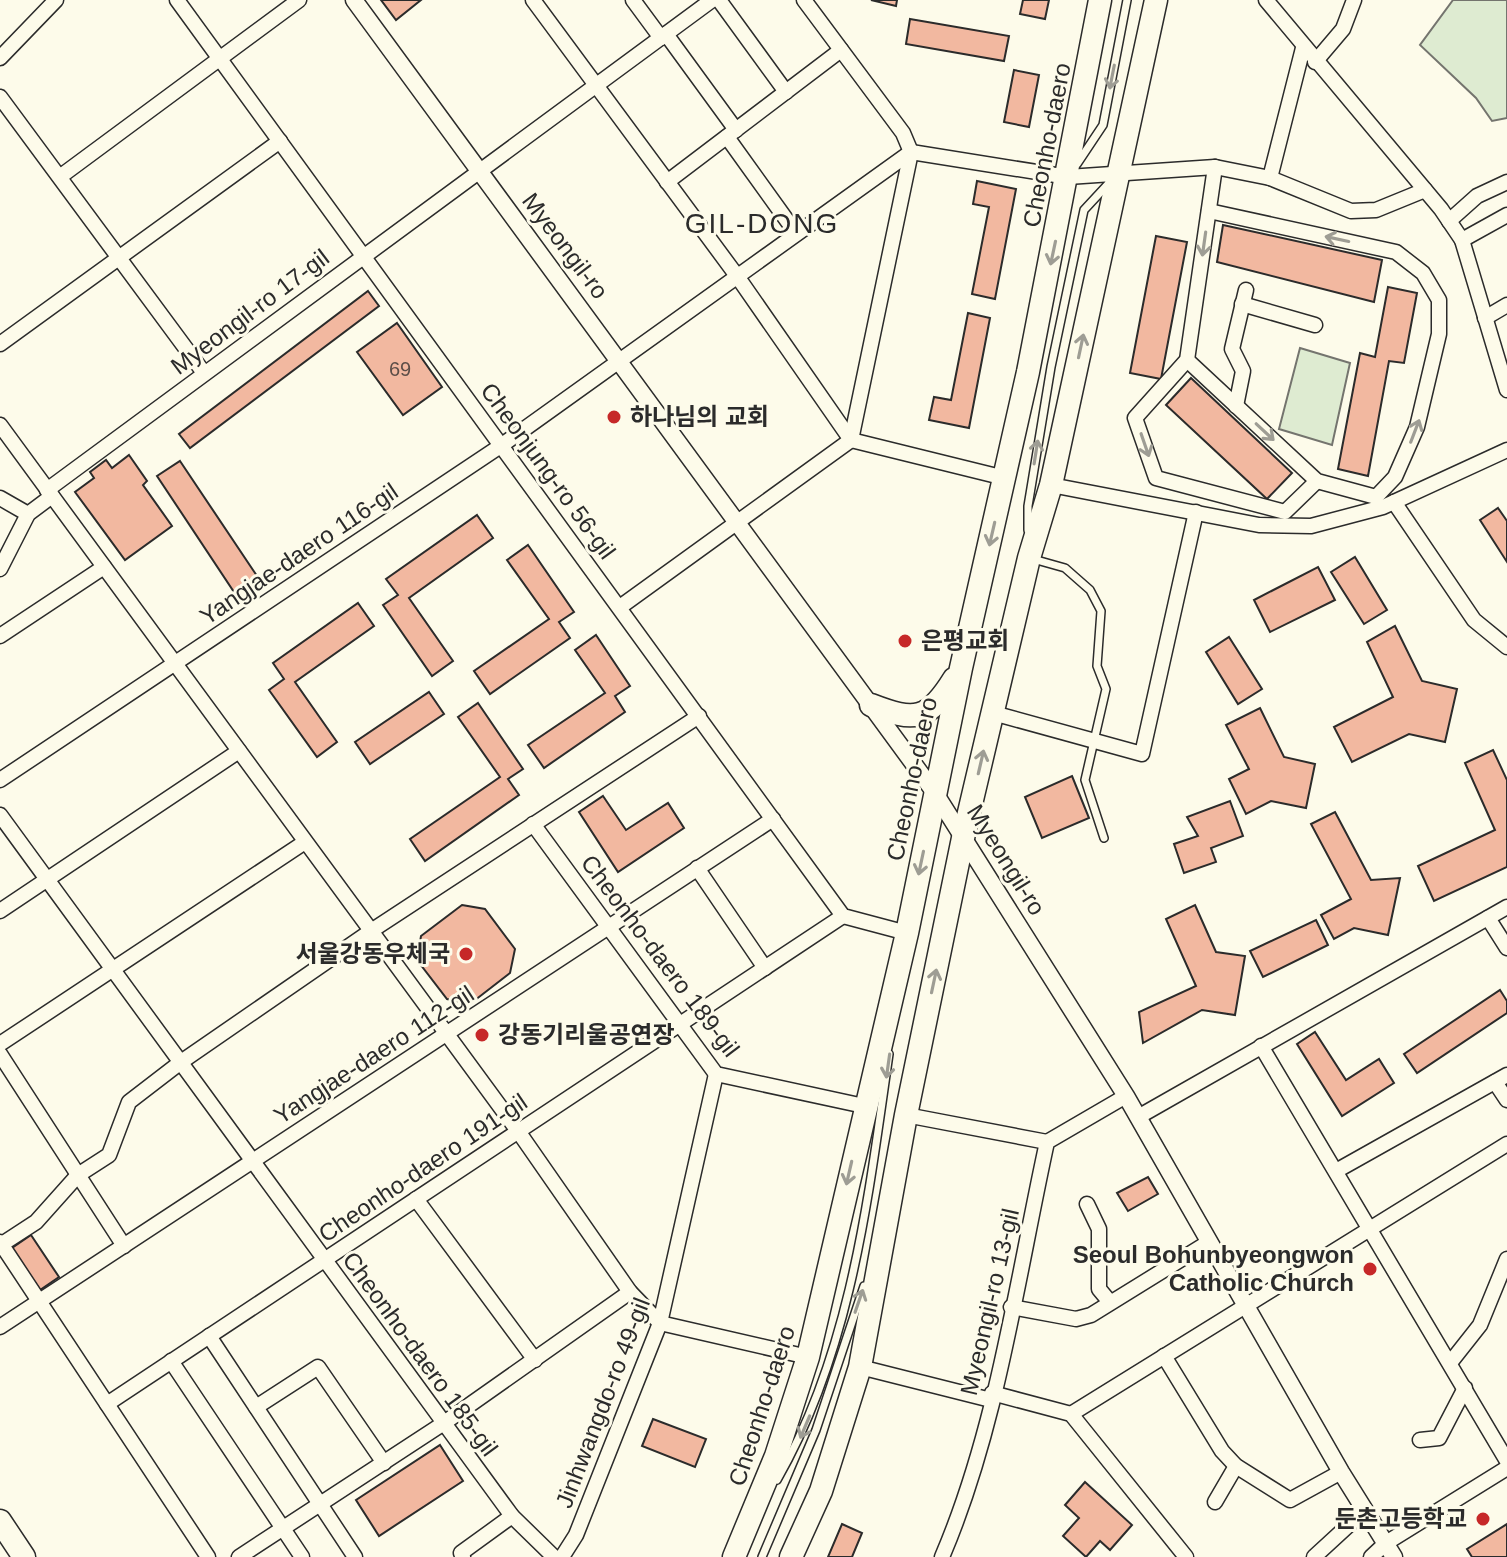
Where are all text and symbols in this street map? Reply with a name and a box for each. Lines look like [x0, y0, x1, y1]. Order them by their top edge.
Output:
street label: Cheonho-daero [1017, 60, 1076, 229]
one-way arrow [1104, 63, 1119, 89]
street label: Myeongil-ro [517, 188, 614, 304]
district label: GIL-DONG [685, 208, 839, 239]
one-way arrow [1196, 231, 1211, 256]
one-way arrow [1325, 231, 1350, 246]
one-way arrow [1045, 240, 1060, 265]
street label: Myeongil-ro 17-gil [165, 243, 334, 380]
one-way arrow [1074, 334, 1089, 360]
house number: 69 [389, 358, 411, 380]
street label: Cheonjung-ro 56-gil [476, 378, 621, 564]
place label: 하나님의 교회 [630, 403, 769, 430]
marker: 하나님의 교회 [605, 408, 623, 426]
one-way arrow [1408, 419, 1423, 444]
one-way arrow [1255, 423, 1275, 442]
one-way arrow [1138, 432, 1153, 457]
one-way arrow [1030, 440, 1045, 466]
street label: Yangjae-daero 116-gil [195, 477, 403, 630]
one-way arrow [984, 521, 999, 547]
place label: 은평교회 [921, 627, 1009, 654]
marker: 은평교회 [896, 632, 914, 650]
street label: Cheonho-daero [881, 695, 942, 863]
one-way arrow [975, 749, 990, 775]
street label: Myeongil-ro [962, 799, 1051, 920]
street label: Cheonho-daero 189-gil [576, 850, 745, 1062]
one-way arrow [913, 850, 928, 876]
place label: 서울강동우체국 [295, 940, 450, 967]
marker: 서울강동우체국 [457, 945, 475, 963]
one-way arrow [927, 969, 942, 995]
street label: Yangjae-daero 112-gil [269, 980, 479, 1129]
place label: 강동기리울공연장 [498, 1021, 675, 1048]
marker: 강동기리울공연장 [473, 1026, 491, 1044]
one-way arrow [879, 1053, 894, 1078]
street label: Cheonho-daero 191-gil [313, 1088, 532, 1247]
one-way arrow [841, 1159, 856, 1185]
street label: Myeongil-ro 13-gil [955, 1206, 1024, 1398]
place label: Seoul Bohunbyeongwon Catholic Church [1073, 1241, 1354, 1296]
street label: Cheonho-daero 185-gil [337, 1246, 503, 1461]
marker: Seoul Bohunbyeongwon Catholic Church [1361, 1260, 1379, 1278]
one-way arrow [853, 1289, 868, 1314]
street label: Jinhwangdo-ro 49-gil [550, 1294, 655, 1512]
street label: Cheonho-daero [723, 1322, 800, 1489]
one-way arrow [797, 1415, 812, 1439]
place label: 둔촌고등학교 [1335, 1505, 1467, 1532]
marker: 둔촌고등학교 [1474, 1510, 1492, 1528]

